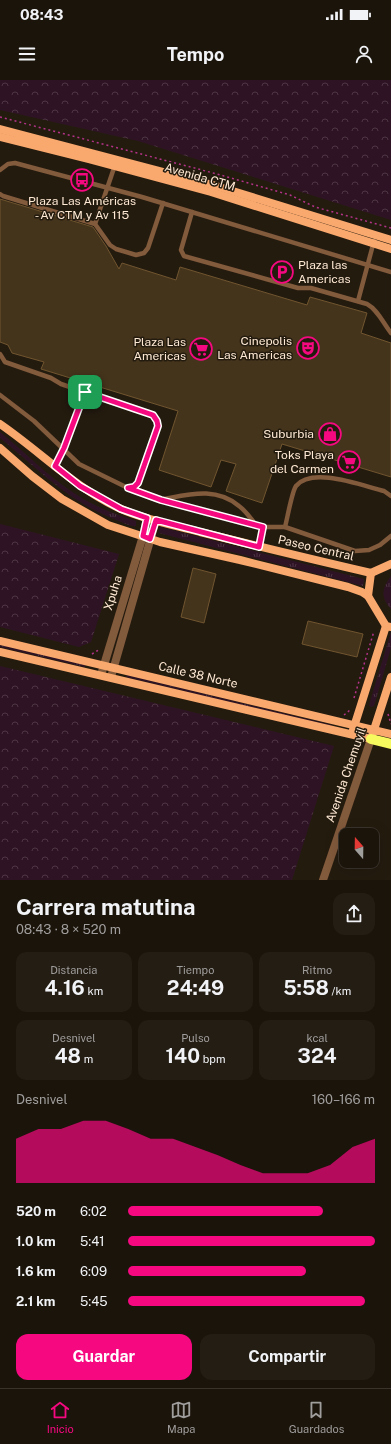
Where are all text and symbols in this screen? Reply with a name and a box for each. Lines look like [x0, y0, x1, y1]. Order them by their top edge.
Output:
text: 08:43 [20, 6, 64, 23]
icon: menu [16, 43, 38, 65]
icon: person [353, 43, 375, 65]
text: Tempo [167, 44, 224, 65]
street label: Avenida CTM [163, 160, 237, 194]
bus stop icon: Plaza Las Américas - Av CTM y Av 115 [69, 167, 95, 193]
place label: Plaza Las Américas - Av CTM y Av 115 [28, 194, 136, 222]
place label: Plaza las Americas [298, 258, 350, 286]
parking icon: Plaza las Americas [269, 259, 295, 285]
place label: Cinepolis Las Americas [217, 334, 292, 362]
place label: Plaza Las Americas [133, 335, 186, 363]
theatre icon: Cinepolis Las Americas [295, 335, 321, 361]
supermarket icon: Plaza Las Americas [188, 336, 214, 362]
pin [68, 375, 102, 409]
icon: arrive [74, 381, 96, 403]
shop icon: Suburbia [317, 421, 343, 447]
place label: Suburbia [263, 427, 314, 441]
place label: Toks Playa del Carmen [270, 448, 334, 476]
supermarket icon: Toks Playa del Carmen [336, 449, 362, 475]
street label: Paseo Central [277, 532, 356, 564]
street label: Xpuha [101, 574, 125, 612]
street label: Calle 38 Norte [157, 659, 239, 691]
street label: Avenida Chemuyil [323, 725, 369, 824]
north arrow [339, 828, 379, 868]
map controls [339, 828, 379, 868]
button: share [333, 893, 375, 935]
text: Carrera matutina [16, 894, 195, 920]
text: 08:43 · 8 × 520 m [16, 922, 121, 937]
text: Distancia [50, 964, 97, 976]
text: Tiempo [177, 964, 214, 976]
text: Ritmo [302, 964, 332, 976]
text: 4.16 [45, 976, 85, 1000]
text: 24:49 [167, 976, 224, 1000]
text: 5:58 [283, 976, 329, 1000]
text: km [85, 985, 103, 997]
text: /km [329, 985, 351, 997]
text: Desnivel [52, 1032, 96, 1044]
text: Pulso [181, 1032, 210, 1044]
text: kcal [307, 1032, 328, 1044]
text: 48 [54, 1044, 81, 1068]
text: 140 [166, 1044, 200, 1068]
text: 324 [298, 1044, 337, 1068]
text: m [81, 1053, 93, 1065]
text: bpm [200, 1053, 225, 1065]
text: Desnivel [16, 1092, 67, 1107]
text: 160–166 m [312, 1092, 375, 1107]
text: 520 m [16, 1204, 56, 1219]
text: 6:02 [80, 1204, 107, 1219]
text: 1.0 km [16, 1234, 56, 1249]
text: 5:41 [80, 1234, 105, 1249]
text: 1.6 km [16, 1264, 56, 1279]
text: 6:09 [80, 1264, 107, 1279]
text: 2.1 km [16, 1294, 55, 1309]
text: 5:45 [80, 1294, 108, 1309]
button: Guardar [16, 1334, 192, 1380]
button: Compartir [200, 1334, 375, 1380]
tab: Inicio [47, 1399, 74, 1435]
tab: Mapa [167, 1399, 195, 1435]
tab: Guardados [289, 1399, 344, 1435]

